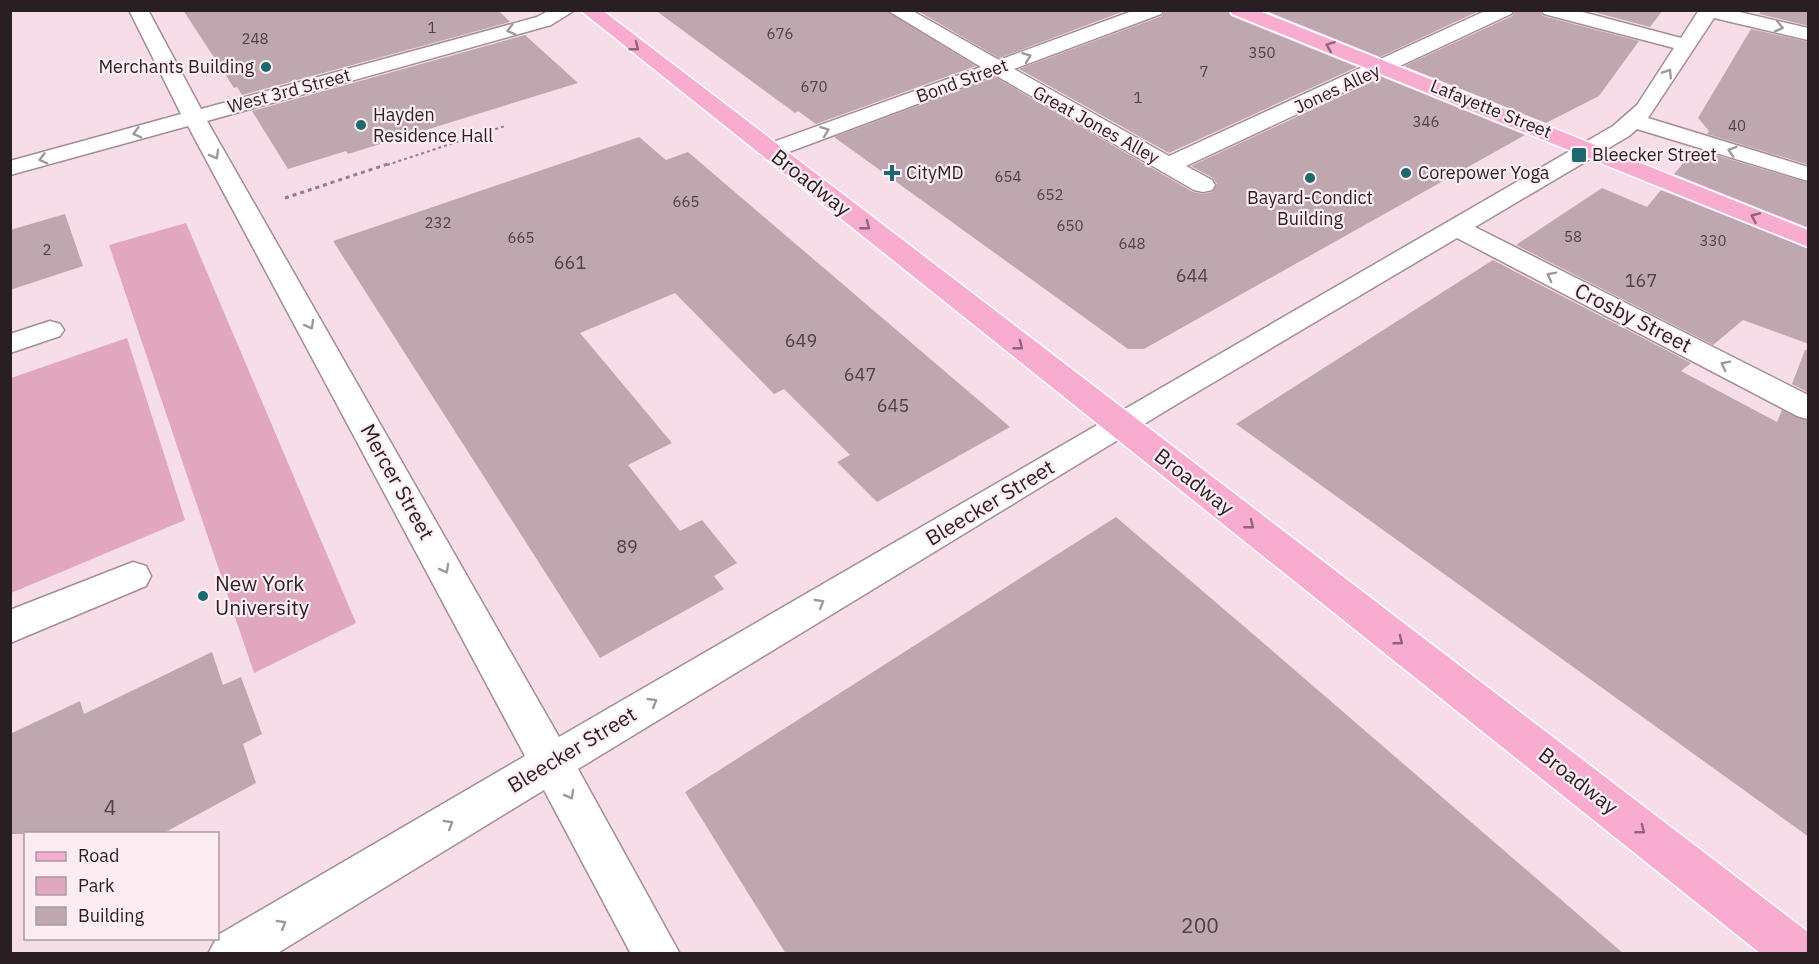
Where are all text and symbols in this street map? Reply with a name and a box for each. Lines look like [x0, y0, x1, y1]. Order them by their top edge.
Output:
house number: 1 [427, 18, 437, 37]
one-way arrow [1774, 20, 1784, 33]
one-way arrow [506, 22, 516, 35]
house number: 676 [766, 24, 794, 43]
house number: 248 [241, 29, 269, 48]
one-way arrow [629, 39, 640, 50]
one-way arrow [1326, 41, 1337, 53]
house number: 350 [1248, 43, 1276, 62]
one-way arrow [1022, 51, 1032, 64]
street label: Bond Street [913, 53, 1011, 108]
place label: Merchants Building [98, 55, 254, 78]
street label: Jones Alley [1290, 59, 1384, 118]
marker: Merchants Building [259, 60, 273, 74]
house number: 7 [1199, 62, 1209, 81]
street label: West 3rd Street [225, 63, 353, 118]
one-way arrow [1661, 69, 1672, 80]
street label: Lafayette Street [1427, 74, 1555, 143]
house number: 670 [800, 77, 828, 96]
street label: Great Jones Alley [1029, 80, 1164, 169]
house number: 1 [1133, 88, 1143, 107]
place label: Hayden Residence Hall [373, 103, 493, 147]
house number: 346 [1412, 112, 1440, 131]
house number: 40 [1728, 116, 1746, 135]
marker: Hayden Residence Hall [354, 118, 368, 132]
one-way arrow [132, 125, 142, 138]
one-way arrow [819, 126, 830, 138]
street label: Broadway [766, 142, 858, 222]
place label: Bleecker Street [1592, 143, 1717, 166]
marker: Bleecker Street [1570, 146, 1588, 164]
one-way arrow [1727, 146, 1738, 158]
one-way arrow [208, 148, 219, 159]
one-way arrow [38, 152, 49, 164]
place label: CityMD [906, 161, 964, 184]
place label: Corepower Yoga [1418, 161, 1550, 184]
marker: CityMD [883, 164, 901, 182]
marker: Corepower Yoga [1399, 166, 1413, 180]
house number: 654 [994, 167, 1022, 186]
marker: Bayard-Condict Building [1303, 171, 1317, 185]
house number: 652 [1036, 185, 1064, 204]
place label: Bayard-Condict Building [1247, 186, 1373, 230]
house number: 665 [672, 192, 700, 211]
one-way arrow [1750, 212, 1761, 224]
house number: 232 [424, 213, 452, 232]
house number: 650 [1056, 216, 1084, 235]
one-way arrow [859, 218, 870, 229]
house number: 58 [1564, 227, 1582, 246]
house number: 665 [507, 228, 535, 247]
house number: 330 [1699, 231, 1727, 250]
house number: 648 [1118, 234, 1146, 253]
house number: 2 [42, 240, 52, 259]
house number: 661 [554, 251, 586, 274]
house number: 644 [1176, 264, 1208, 287]
house number: 167 [1625, 269, 1657, 292]
one-way arrow [1547, 272, 1557, 283]
street label: Crosby Street [1570, 276, 1697, 359]
one-way arrow [303, 319, 314, 329]
house number: 649 [785, 329, 817, 352]
one-way arrow [1013, 338, 1024, 349]
one-way arrow [1720, 360, 1731, 372]
house number: 647 [844, 363, 876, 386]
house number: 645 [877, 394, 909, 417]
street label: Mercer Street [354, 419, 441, 544]
street label: Broadway [1149, 441, 1241, 521]
street label: Bleecker Street [920, 453, 1059, 552]
one-way arrow [1243, 518, 1254, 529]
house number: 89 [616, 535, 638, 558]
one-way arrow [438, 563, 450, 573]
place label: New York University [215, 569, 310, 621]
marker: New York University [196, 589, 210, 603]
one-way arrow [814, 599, 824, 610]
one-way arrow [1392, 634, 1403, 645]
one-way arrow [647, 698, 657, 710]
street label: Bleecker Street [502, 700, 641, 799]
street label: Broadway [1533, 740, 1625, 820]
one-way arrow [563, 788, 574, 799]
house number: 4 [104, 793, 116, 821]
one-way arrow [443, 819, 453, 831]
one-way arrow [1635, 823, 1646, 834]
legend [24, 832, 219, 940]
text: Road [78, 844, 119, 867]
text: Park [78, 874, 115, 897]
text: Building [78, 904, 145, 927]
house number: 200 [1181, 911, 1219, 939]
one-way arrow [275, 919, 286, 931]

